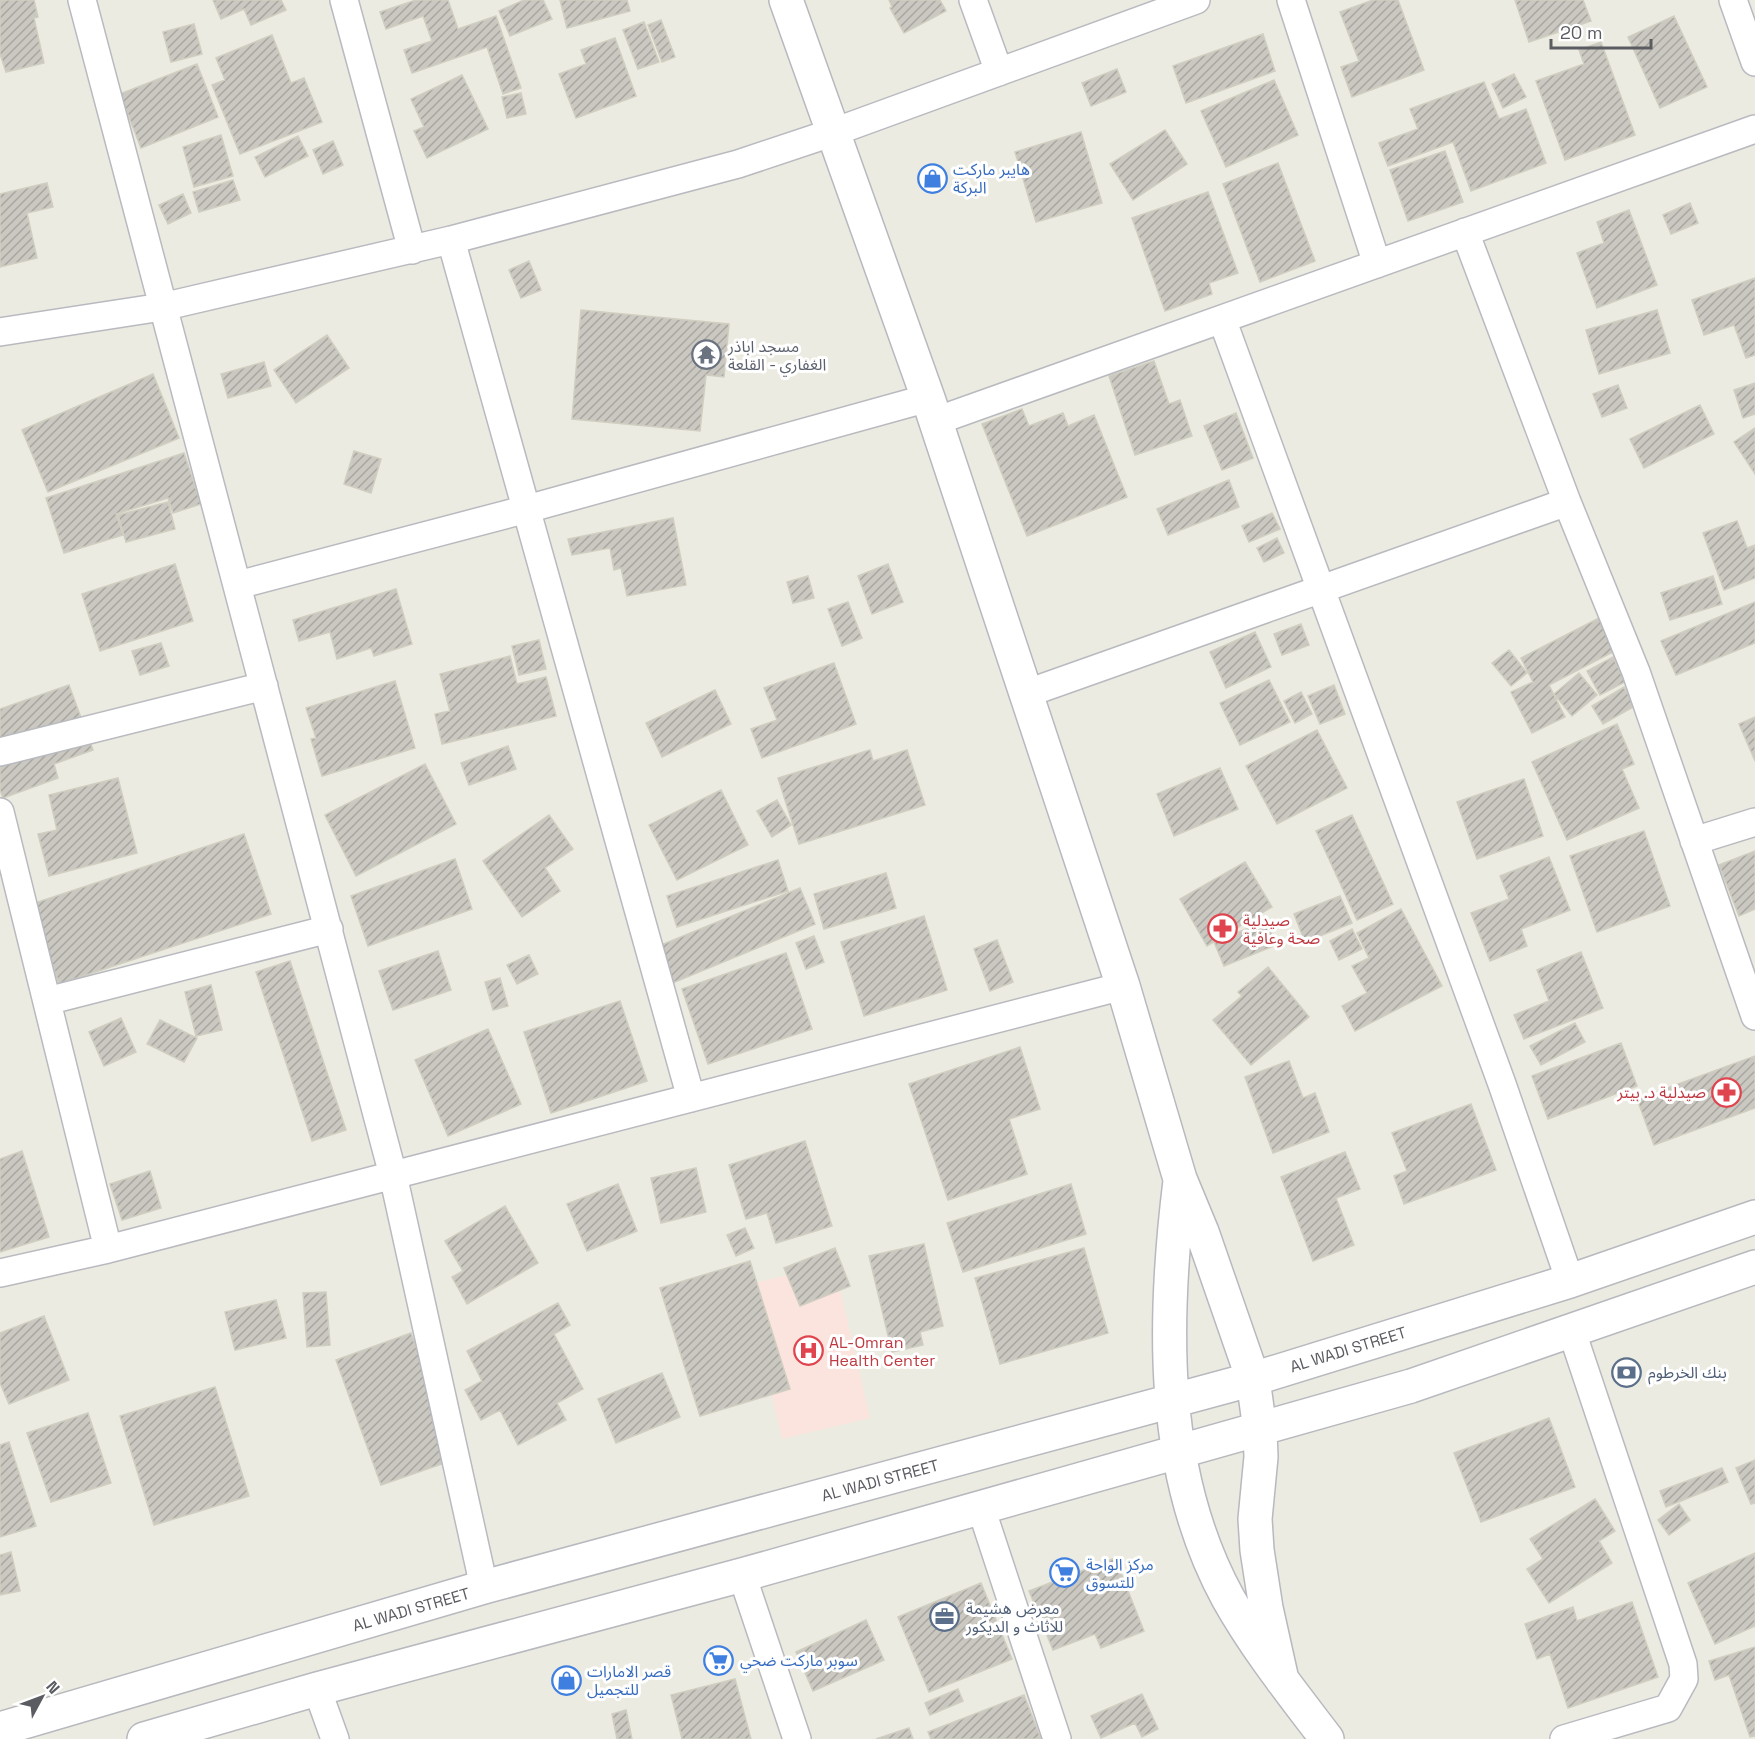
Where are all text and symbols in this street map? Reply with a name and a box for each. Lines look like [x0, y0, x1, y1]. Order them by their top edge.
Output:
scale bar [1551, 12, 1652, 50]
text: 20 m [1560, 21, 1603, 44]
place label: هايبر ماركت البركة [953, 159, 1030, 198]
shop icon: هايبر ماركت البركة [916, 162, 948, 194]
place label: مسجد اباذر الغفاري - القلعة [727, 336, 826, 377]
temple icon: مسجد اباذر الغفاري - القلعة [691, 339, 723, 371]
place label: صيدلية صحة وعافية [1243, 910, 1320, 949]
pharmacy icon: صيدلية صحة وعافية [1206, 913, 1238, 945]
pharmacy icon: صيدلية د. بيتر [1711, 1076, 1743, 1108]
place label: صيدلية د. بيتر [1616, 1082, 1706, 1103]
street label: AL WADI STREET [1287, 1322, 1409, 1377]
place label: AL-Omran Health Center [829, 1332, 935, 1371]
hospital icon: AL-Omran Health Center [792, 1335, 824, 1367]
bank icon: بنك الخرطوم [1611, 1356, 1643, 1388]
place label: بنك الخرطوم [1648, 1362, 1727, 1385]
street label: AL WADI STREET [819, 1455, 941, 1506]
place label: مركز الواحة للتسوق [1086, 1554, 1154, 1593]
supermarket icon: مركز الواحة للتسوق [1049, 1557, 1081, 1589]
street label: AL WADI STREET [350, 1583, 472, 1636]
place label: معرض هشيمة للاثاث و الديكور [965, 1598, 1063, 1637]
office icon: معرض هشيمة للاثاث و الديكور [929, 1601, 961, 1633]
supermarket icon: سوبر ماركت ضحي [703, 1644, 735, 1676]
place label: سوبر ماركت ضحي [740, 1650, 858, 1673]
place label: قصر الامارات للتجميل [587, 1661, 671, 1700]
shop icon: قصر الامارات للتجميل [550, 1664, 582, 1696]
north arrow [12, 1667, 72, 1727]
text: N [41, 1677, 64, 1698]

